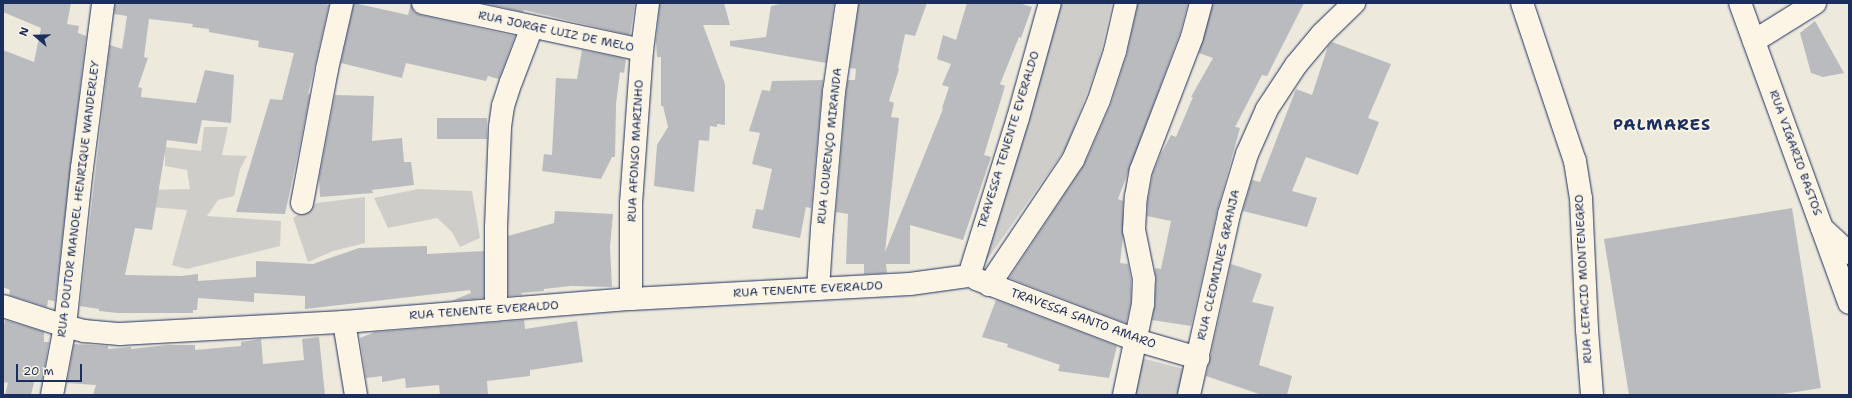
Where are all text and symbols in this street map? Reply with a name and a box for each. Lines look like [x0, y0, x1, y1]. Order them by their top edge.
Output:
street label: RUA JORGE LUIZ DE MELO [477, 8, 635, 56]
north arrow [16, 16, 56, 56]
text: N [16, 25, 33, 38]
street label: TRAVESSA TENENTE EVERALDO [975, 49, 1043, 231]
street label: RUA DOUTOR MANOEL HENRIQUE WANDERLEY [55, 60, 103, 338]
street label: RUA LOURENÇO MIRANDA [815, 67, 845, 225]
street label: RUA AFONSO MARINHO [625, 79, 647, 223]
street label: RUA VIGARIO BASTOS [1766, 88, 1824, 218]
district label: PALMARES [1613, 115, 1711, 135]
street label: RUA CLEOMINES GRANJA [1195, 188, 1243, 342]
street label: RUA LETACIO MONTENEGRO [1572, 194, 1596, 364]
street label: RUA TENENTE EVERALDO [733, 279, 883, 301]
street label: TRAVESSA SANTO AMARO [1008, 286, 1158, 352]
street label: RUA TENENTE EVERALDO [409, 299, 559, 323]
scale bar [18, 356, 84, 382]
text: 20 m [23, 363, 54, 379]

